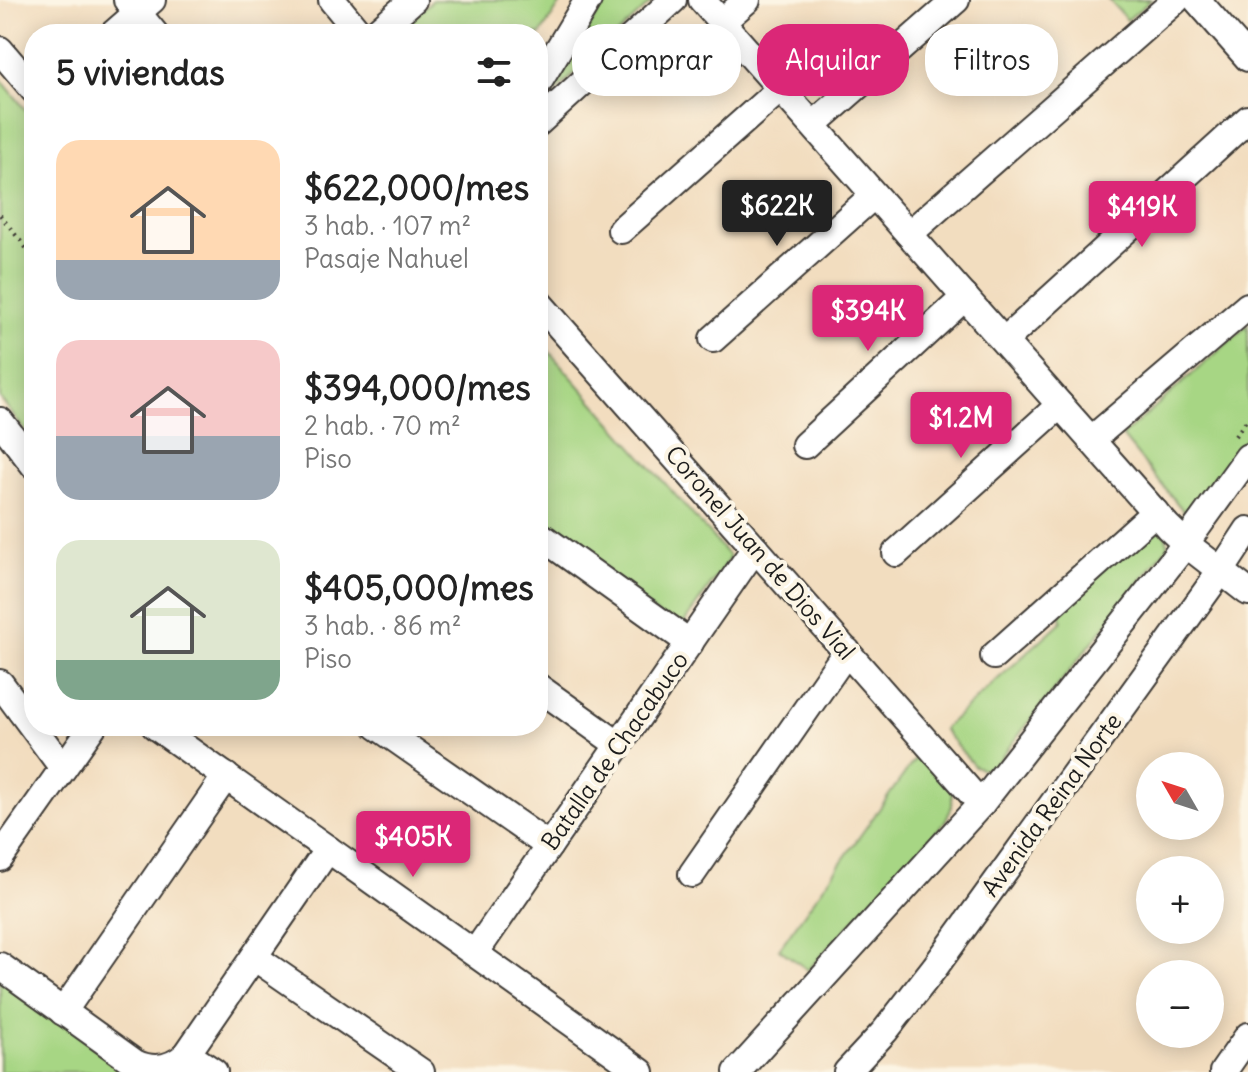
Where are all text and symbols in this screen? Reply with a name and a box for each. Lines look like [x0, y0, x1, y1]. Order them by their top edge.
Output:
chip: Comprar [572, 24, 741, 96]
chip: Alquilar [757, 24, 909, 96]
chip: Filtros [925, 24, 1058, 96]
icon: filters [472, 50, 516, 94]
text: 5 viviendas [56, 51, 225, 94]
text: $622,000/mes [304, 166, 529, 209]
icon: home [120, 172, 216, 268]
pin: $622K [721, 180, 833, 248]
pin: $419K [1086, 181, 1198, 249]
text: $622K [740, 189, 814, 222]
text: $419K [1107, 190, 1177, 223]
text: 3 hab. · 107 m² [304, 209, 471, 242]
text: Pasaje Nahuel [304, 242, 469, 275]
pin: $394K [812, 285, 924, 353]
text: $394K [830, 294, 906, 327]
text: $394,000/mes [304, 366, 531, 409]
icon: home [120, 372, 216, 468]
pin: $1.2M [905, 392, 1017, 460]
text: $1.2M [928, 401, 994, 434]
text: 2 hab. · 70 m² [304, 409, 461, 442]
street label: Coronel Juan de Dios Vial [660, 439, 862, 666]
text: Piso [304, 442, 352, 475]
text: $405,000/mes [304, 566, 534, 609]
icon: home [120, 572, 216, 668]
text: 3 hab. · 86 m² [304, 609, 461, 642]
text: Piso [304, 642, 352, 675]
street label: Batalla de Chacabuco [534, 645, 694, 856]
street label: Avenida Reina Norte [975, 707, 1128, 902]
north arrow [1136, 752, 1224, 840]
map controls [1136, 752, 1224, 1048]
pin: $405K [357, 811, 469, 879]
text: $405K [374, 820, 452, 853]
button: + [1136, 856, 1224, 944]
button: − [1136, 960, 1224, 1048]

